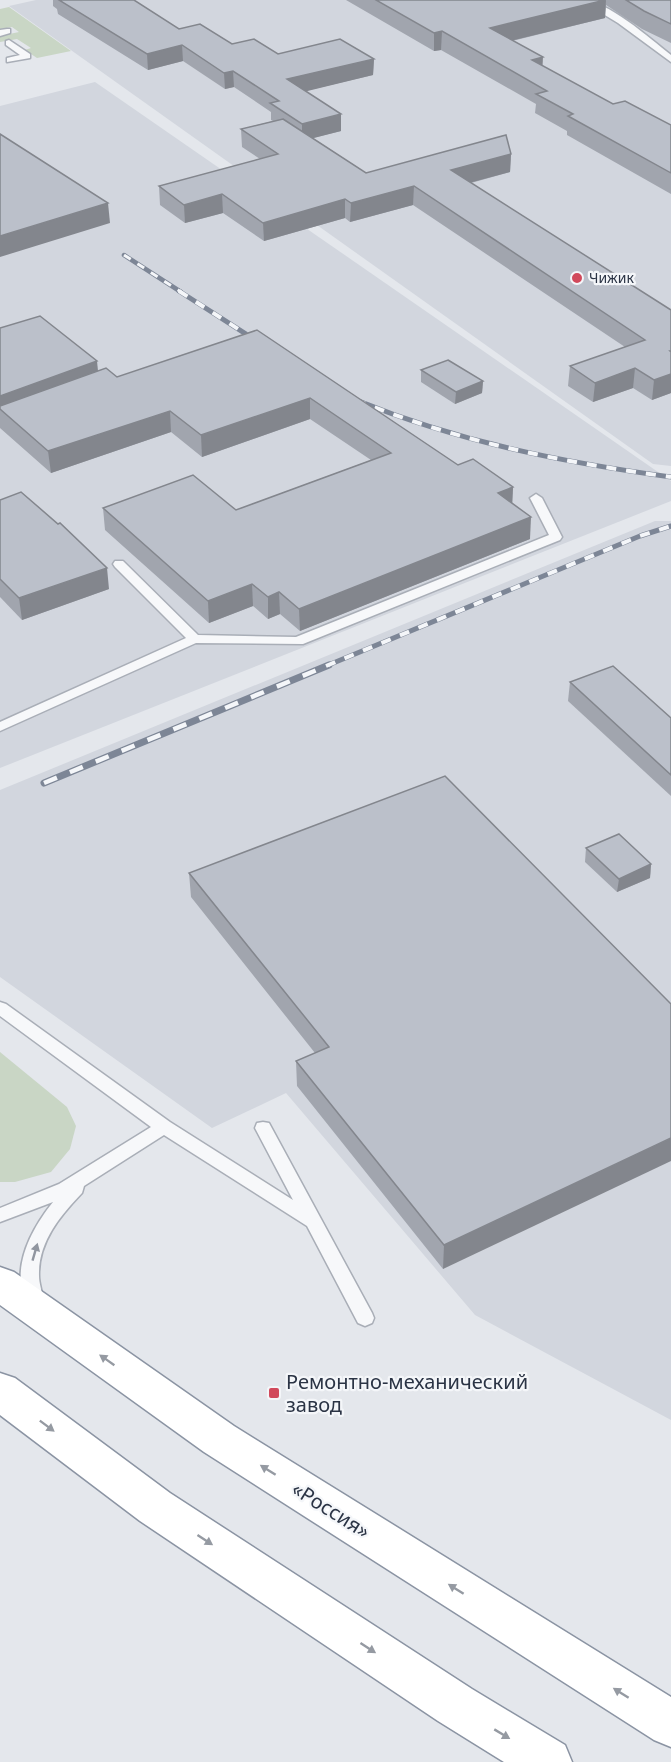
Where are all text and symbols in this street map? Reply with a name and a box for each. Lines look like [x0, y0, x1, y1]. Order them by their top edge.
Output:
place label: Чижик [589, 268, 634, 287]
marker: Чижик [570, 271, 584, 285]
one-way arrow [31, 1243, 40, 1261]
one-way arrow [99, 1354, 115, 1366]
place label: Ремонтно-механический завод [286, 1368, 528, 1418]
marker: Ремонтно-механический завод [267, 1386, 281, 1400]
one-way arrow [39, 1420, 54, 1432]
one-way arrow [260, 1464, 276, 1476]
street label: «Россия» [287, 1475, 376, 1544]
one-way arrow [197, 1534, 213, 1545]
one-way arrow [448, 1584, 464, 1595]
one-way arrow [360, 1642, 376, 1653]
one-way arrow [613, 1688, 629, 1699]
one-way arrow [494, 1728, 510, 1739]

